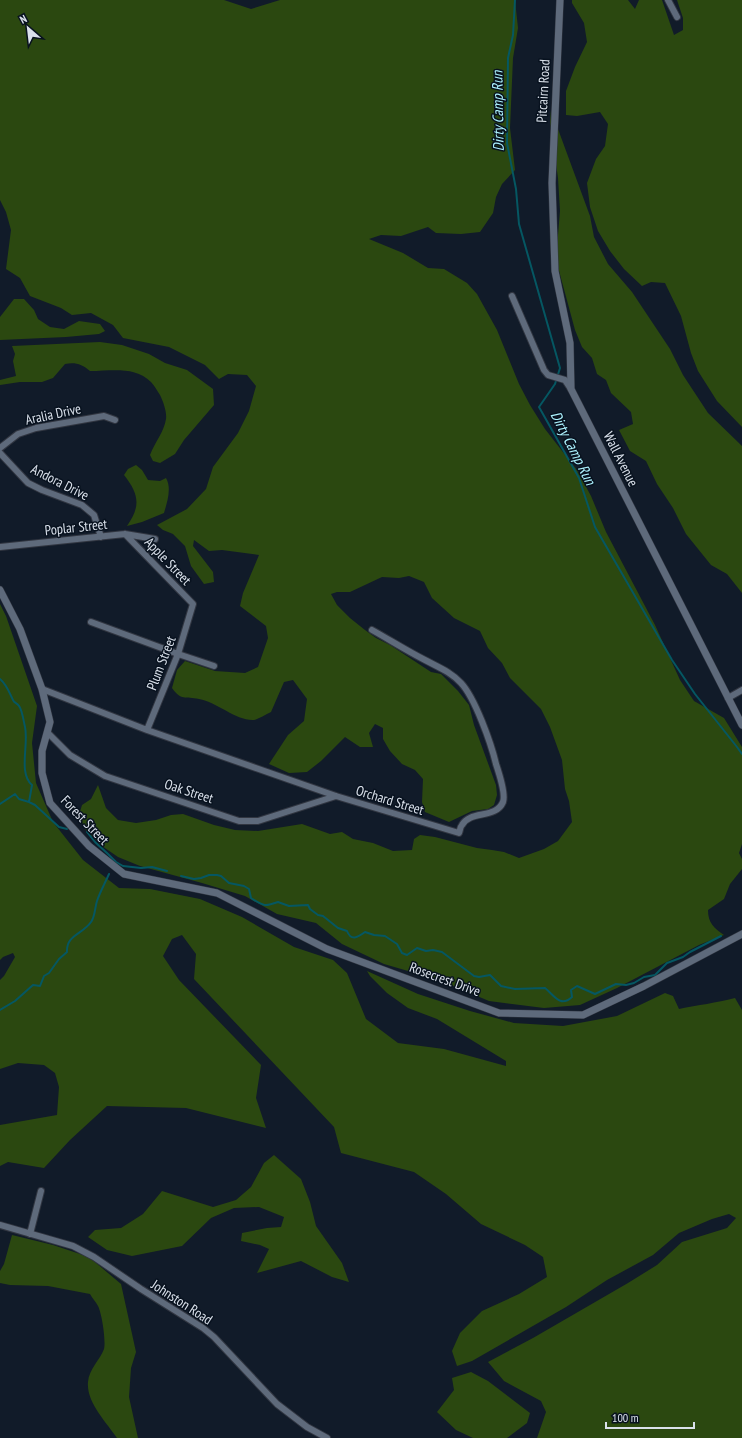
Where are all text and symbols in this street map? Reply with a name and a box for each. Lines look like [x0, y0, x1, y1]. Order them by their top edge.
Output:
north arrow [8, 8, 48, 48]
text: N [17, 12, 29, 27]
street label: Pitcairn Road [532, 59, 554, 123]
water label: Dirty Camp Run [487, 69, 508, 151]
street label: Aralia Drive [24, 399, 83, 429]
water label: Dirty Camp Run [547, 408, 601, 489]
street label: Wall Avenue [600, 429, 643, 490]
street label: Andora Drive [28, 460, 92, 504]
street label: Poplar Street [44, 515, 108, 539]
street label: Apple Street [141, 533, 195, 589]
street label: Plum Street [142, 633, 180, 693]
street label: Oak Street [162, 775, 216, 807]
street label: Orchard Street [354, 781, 426, 819]
street label: Forest Street [57, 791, 113, 849]
street label: Rosecrest Drive [407, 958, 483, 1000]
street label: Johnston Road [147, 1275, 216, 1328]
scale bar [606, 1404, 694, 1430]
text: 100 m [612, 1410, 639, 1425]

